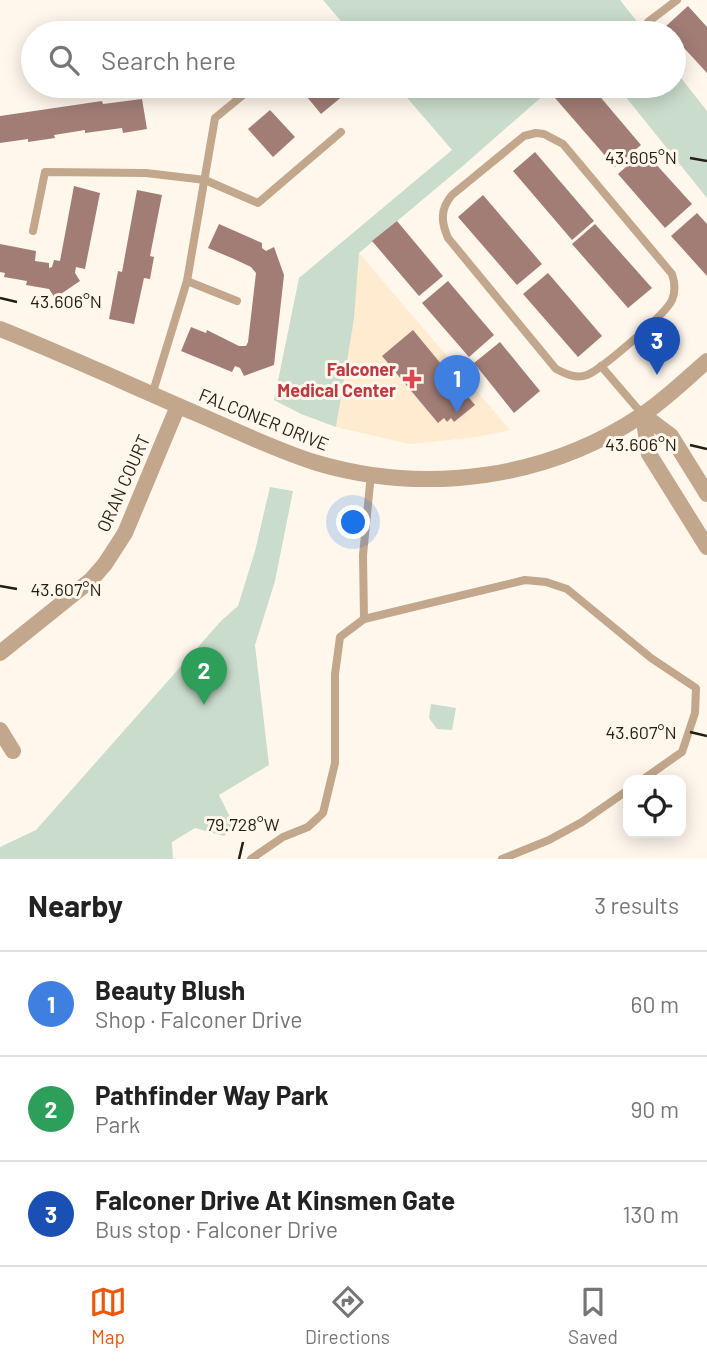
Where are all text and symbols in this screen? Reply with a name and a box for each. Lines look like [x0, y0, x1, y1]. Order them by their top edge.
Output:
search box [21, 21, 686, 98]
icon: search [45, 41, 83, 79]
text: Search here [101, 44, 236, 75]
text: 43.605°N [605, 146, 677, 168]
text: 43.606°N [30, 290, 102, 312]
pin: 3 [634, 317, 680, 375]
pin: 1 [434, 355, 480, 413]
place label: Falconer Medical Center [277, 358, 396, 401]
marker: Falconer Medical Center [402, 369, 422, 389]
street label: FALCONER DRIVE [196, 383, 332, 455]
street label: ORAN COURT [92, 431, 154, 535]
text: 43.606°N [605, 433, 677, 455]
your location [336, 505, 370, 539]
text: 43.607°N [30, 578, 102, 600]
pin: 2 [181, 647, 227, 705]
text: 43.607°N [605, 721, 677, 743]
map controls [623, 775, 686, 838]
button: locate [623, 775, 686, 838]
text: 79.728°W [206, 813, 280, 835]
text: Nearby [28, 887, 123, 923]
text: 3 results [594, 891, 679, 919]
text: Beauty Blush [95, 974, 245, 1005]
text: 1 [47, 990, 55, 1018]
text: 60 m [631, 990, 679, 1018]
text: Shop · Falconer Drive [95, 1005, 302, 1033]
text: Pathfinder Way Park [95, 1079, 329, 1110]
text: 2 [45, 1095, 57, 1123]
text: 90 m [630, 1095, 679, 1123]
text: Park [95, 1110, 140, 1138]
text: Falconer Drive At Kinsmen Gate [95, 1184, 455, 1215]
text: 3 [45, 1200, 57, 1228]
text: 130 m [622, 1200, 679, 1228]
text: Bus stop · Falconer Drive [95, 1215, 338, 1243]
tab: Map [89, 1283, 127, 1348]
tab: Directions [305, 1283, 390, 1348]
tab: Saved [568, 1283, 618, 1348]

